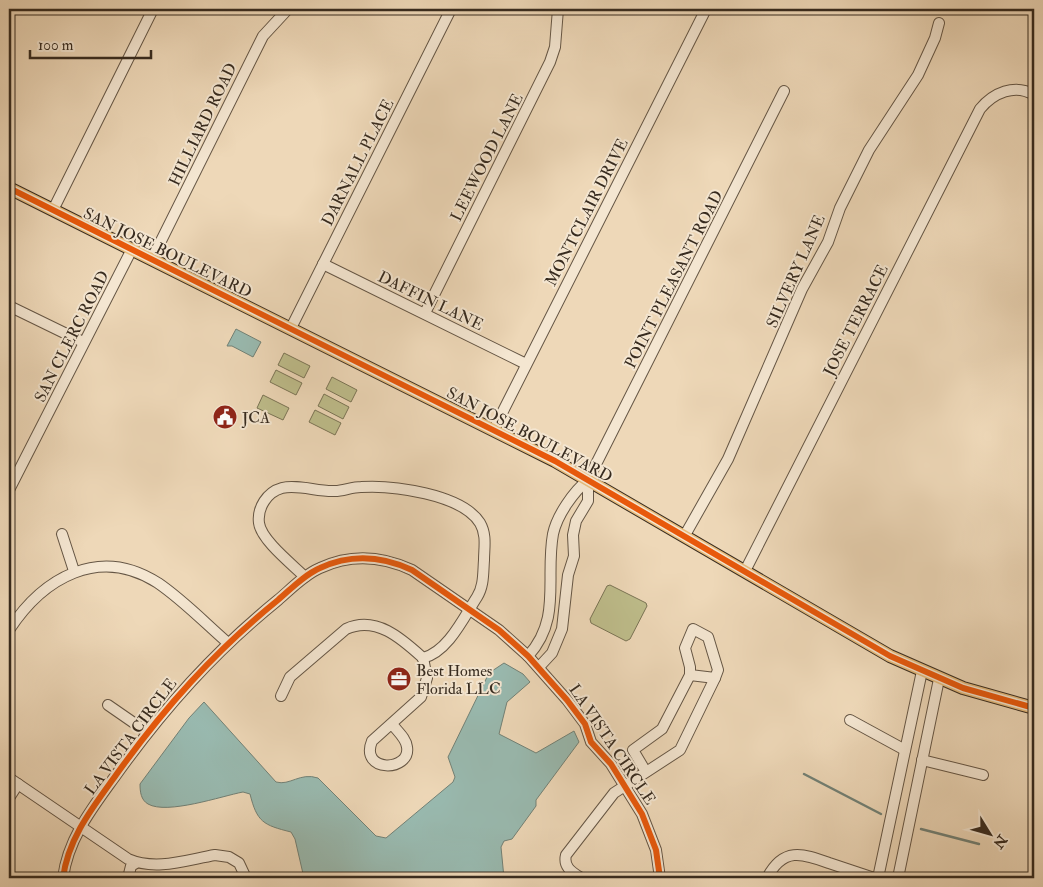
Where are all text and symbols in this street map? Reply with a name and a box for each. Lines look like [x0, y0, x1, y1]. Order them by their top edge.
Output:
scale bar [30, 28, 151, 60]
text: 100 m [38, 36, 74, 55]
street label: HILLIARD ROAD [164, 60, 241, 189]
street label: LEEWOOD LANE [446, 90, 528, 225]
street label: DARNALL PLACE [317, 96, 398, 229]
street label: MONTCLAIR DRIVE [541, 135, 633, 290]
street label: POINT PLEASANT ROAD [620, 187, 727, 372]
street label: SAN JOSE BOULEVARD [80, 203, 255, 303]
street label: SILVERY LANE [762, 212, 830, 331]
street label: JOSE TERRACE [819, 261, 894, 381]
street label: SAN CLERC ROAD [30, 267, 114, 406]
street label: DAFFIN LANE [374, 267, 487, 335]
street label: SAN JOSE BOULEVARD [443, 383, 616, 488]
public building icon: JCA [212, 404, 238, 430]
place label: JCA [241, 408, 270, 429]
place label: Best Homes Florida LLC [416, 661, 501, 699]
office icon: Best Homes Florida LLC [386, 666, 412, 692]
street label: LA VISTA CIRCLE [80, 674, 181, 799]
street label: LA VISTA CIRCLE [564, 680, 660, 809]
north arrow [966, 810, 1016, 860]
text: N [989, 831, 1011, 852]

